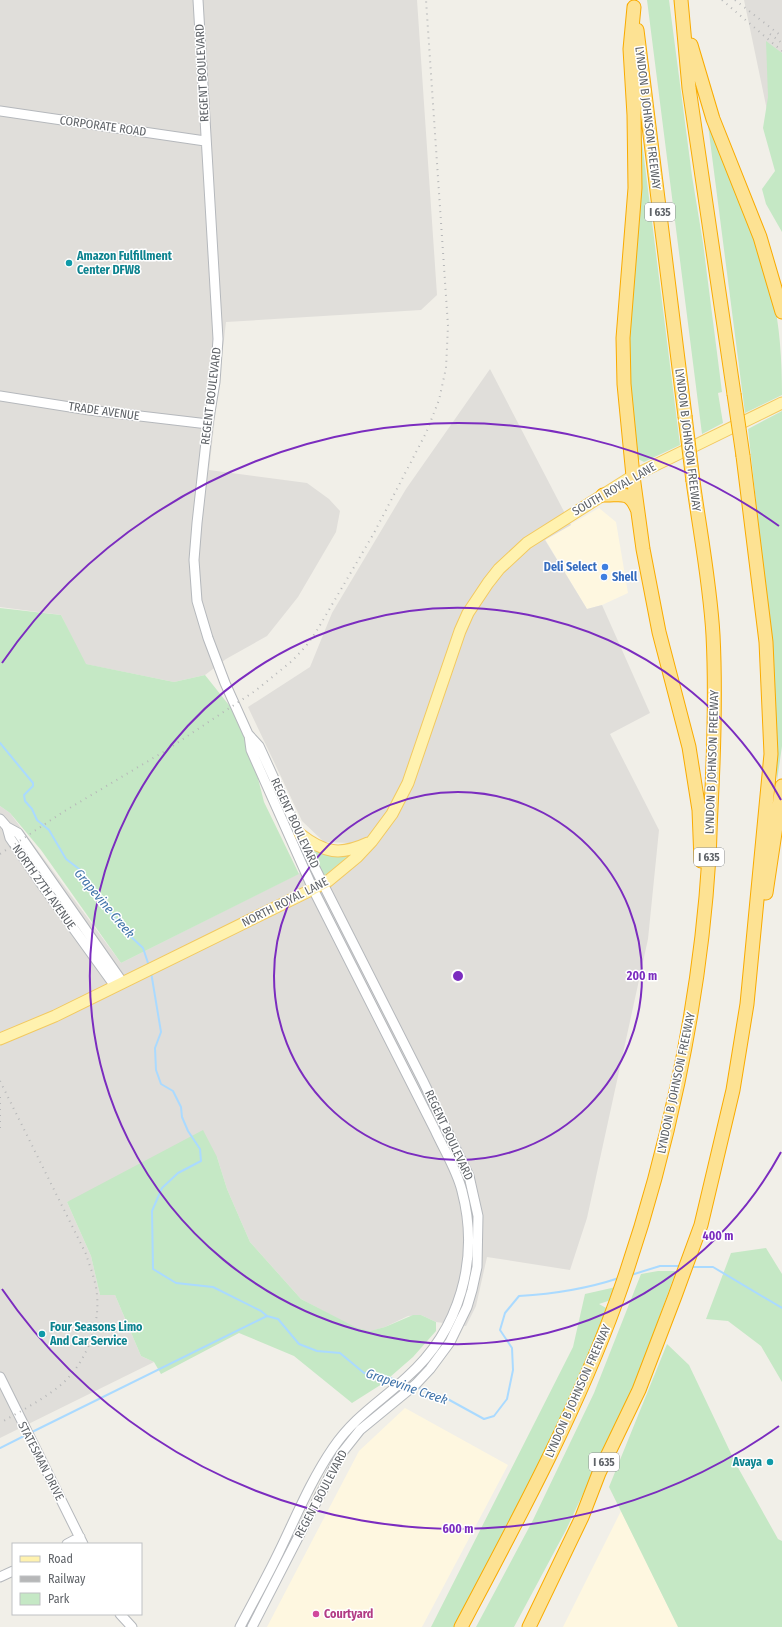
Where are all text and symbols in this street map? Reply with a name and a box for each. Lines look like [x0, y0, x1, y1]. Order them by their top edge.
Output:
street label: REGENT BOULEVARD [192, 24, 212, 122]
street label: LYNDON B JOHNSON FREEWAY [632, 46, 664, 190]
street label: CORPORATE ROAD [59, 113, 147, 139]
road number: I 635 [645, 203, 675, 221]
place label: Amazon Fulfillment Center DFW8 [76, 249, 173, 277]
marker: Amazon Fulfillment Center DFW8 [64, 258, 74, 268]
street label: REGENT BOULEVARD [198, 346, 224, 446]
street label: LYNDON B JOHNSON FREEWAY [672, 368, 704, 512]
street label: TRADE AVENUE [68, 399, 141, 423]
street label: SOUTH ROYAL LANE [570, 459, 659, 519]
place label: Deli Select [544, 560, 598, 574]
marker: Deli Select [600, 562, 610, 572]
place label: Shell [612, 570, 638, 584]
marker: Shell [599, 572, 609, 582]
street label: LYNDON B JOHNSON FREEWAY [702, 690, 722, 834]
street label: REGENT BOULEVARD [268, 776, 322, 870]
street label: NORTH 27TH AVENUE [9, 842, 79, 932]
road number: I 635 [694, 848, 724, 866]
water label: Grapevine Creek [71, 866, 138, 941]
street label: NORTH ROYAL LANE [240, 874, 331, 930]
centre of rings [451, 969, 465, 983]
text: 200 m [626, 969, 657, 983]
street label: LYNDON B JOHNSON FREEWAY [654, 1011, 698, 1155]
street label: REGENT BOULEVARD [422, 1088, 476, 1182]
text: 400 m [703, 1229, 733, 1243]
place label: Four Seasons Limo And Car Service [49, 1320, 143, 1348]
street label: LYNDON B JOHNSON FREEWAY [542, 1322, 614, 1460]
marker: Four Seasons Limo And Car Service [37, 1329, 47, 1339]
water label: Grapevine Creek [364, 1365, 450, 1408]
street label: STATESMAN DRIVE [15, 1419, 67, 1503]
street label: REGENT BOULEVARD [292, 1447, 350, 1541]
road number: I 635 [589, 1453, 619, 1471]
place label: Avaya [732, 1455, 762, 1469]
marker: Avaya [765, 1457, 775, 1467]
text: 600 m [442, 1522, 474, 1536]
legend [12, 1543, 142, 1615]
text: Road [48, 1552, 73, 1566]
text: Railway [48, 1572, 86, 1586]
text: Park [48, 1592, 70, 1606]
place label: Courtyard [324, 1607, 373, 1621]
marker: Courtyard [311, 1609, 321, 1619]

